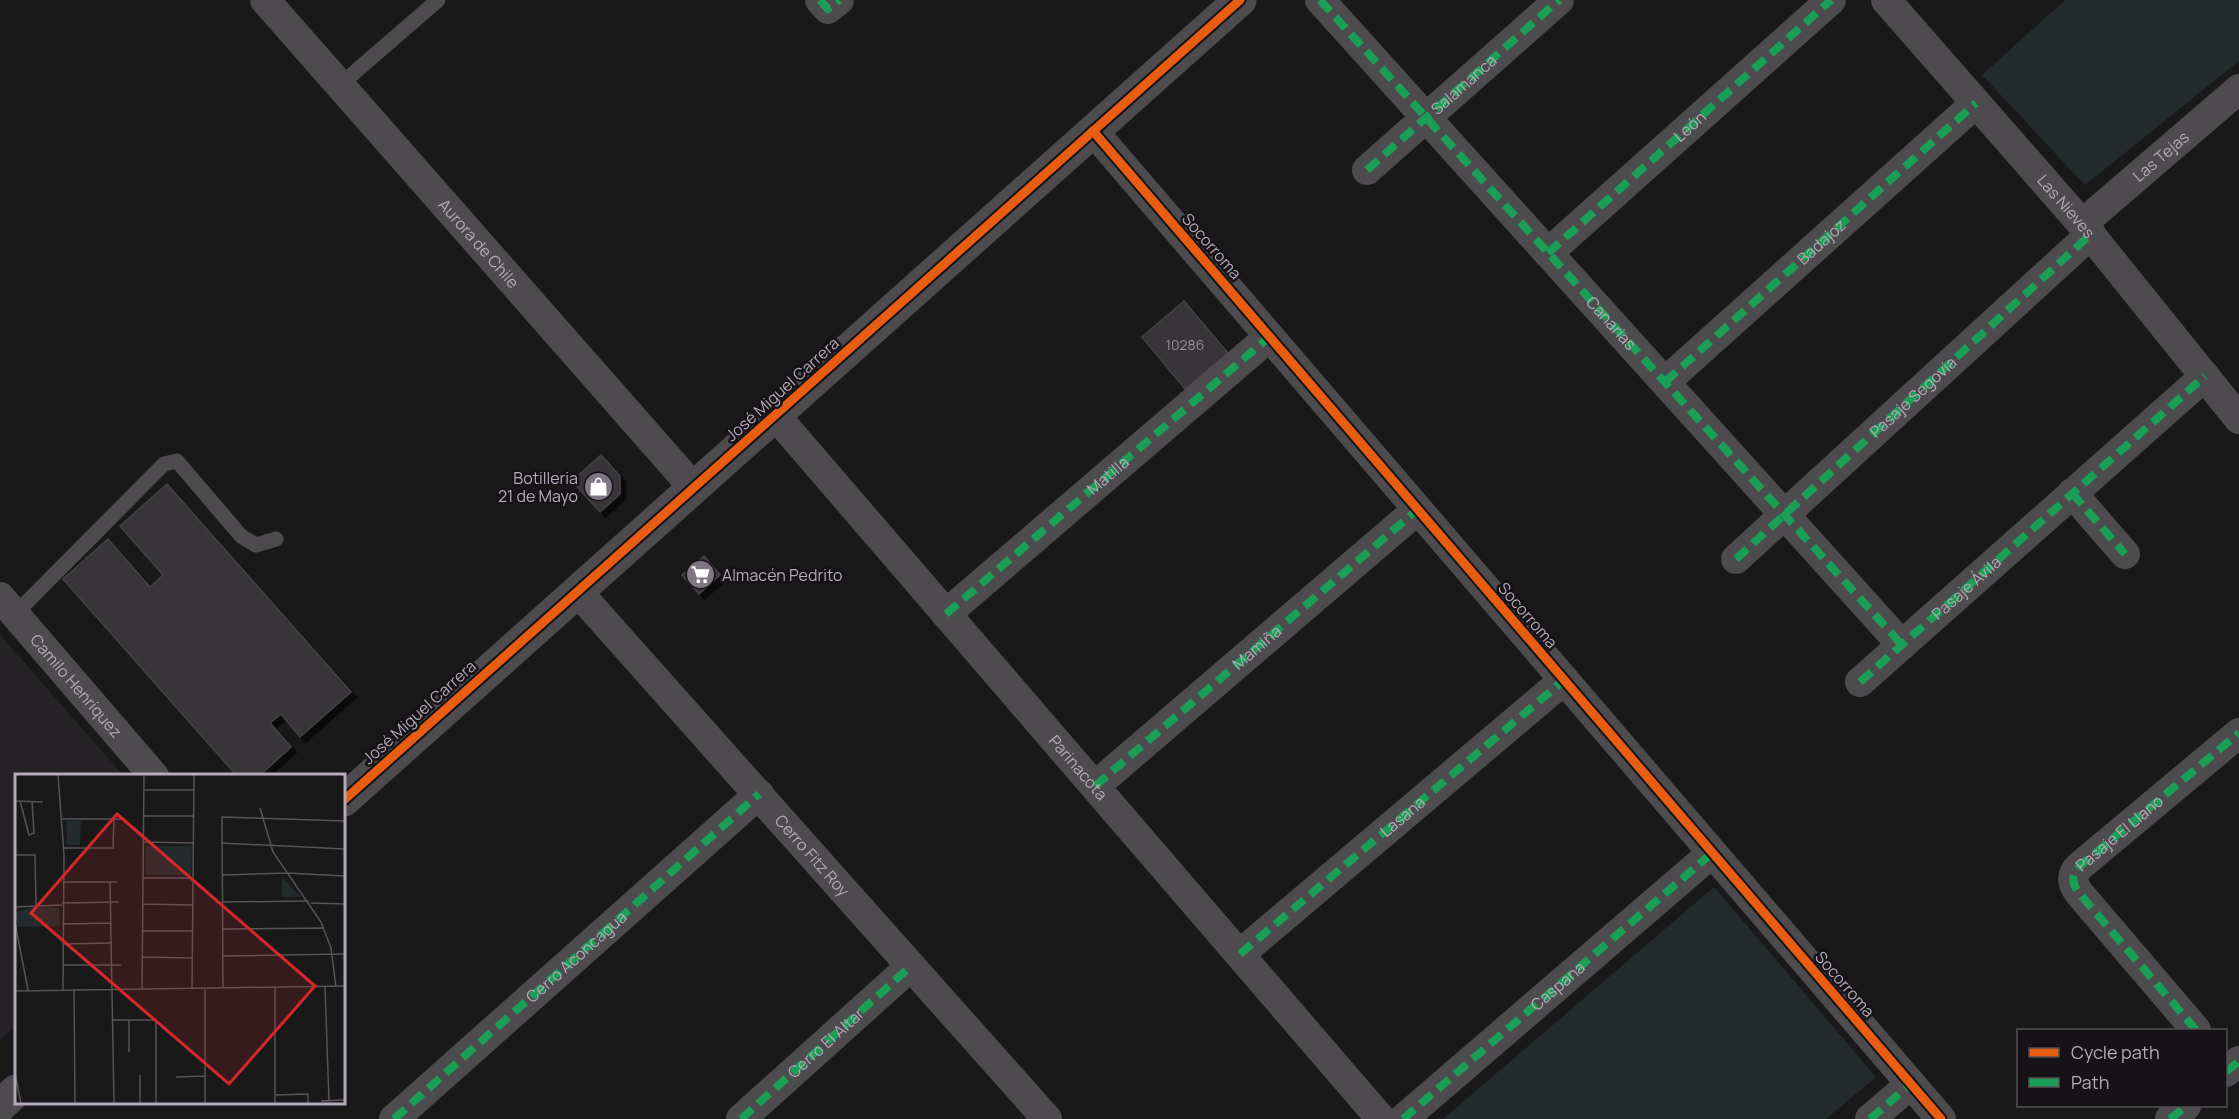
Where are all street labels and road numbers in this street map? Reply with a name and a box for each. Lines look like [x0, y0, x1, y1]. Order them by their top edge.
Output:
street label: Salamanca [1426, 49, 1501, 120]
street label: León [1669, 106, 1711, 147]
street label: Las Tejas [2128, 126, 2194, 187]
street label: Las Nieves [2032, 170, 2100, 243]
street label: Aurora de Chile [434, 194, 524, 293]
street label: Socorroma [1177, 208, 1247, 284]
street label: Badajoz [1792, 214, 1851, 270]
street label: Canarias [1581, 291, 1642, 355]
street label: José Miguel Carrera [721, 332, 843, 446]
street label: Pasaje Segovia [1865, 351, 1961, 442]
street label: Matilla [1082, 451, 1133, 500]
street label: Pasaje Ávila [1927, 551, 2006, 625]
street label: Socorroma [1493, 577, 1563, 653]
street label: Mamiña [1228, 620, 1286, 675]
street label: Camilo Henríquez [26, 629, 127, 742]
street label: José Miguel Carrera [358, 655, 480, 769]
street label: Parinacota [1044, 730, 1113, 805]
street label: Pasaje El Llano [2071, 790, 2168, 876]
street label: Lasana [1375, 791, 1430, 842]
street label: Cerro Fitz Roy [770, 810, 855, 901]
street label: Cerro Aconcagua [521, 906, 631, 1008]
street label: Socorroma [1810, 946, 1880, 1022]
street label: Caspana [1526, 956, 1590, 1016]
street label: Cerro El Altar [783, 1002, 869, 1083]

